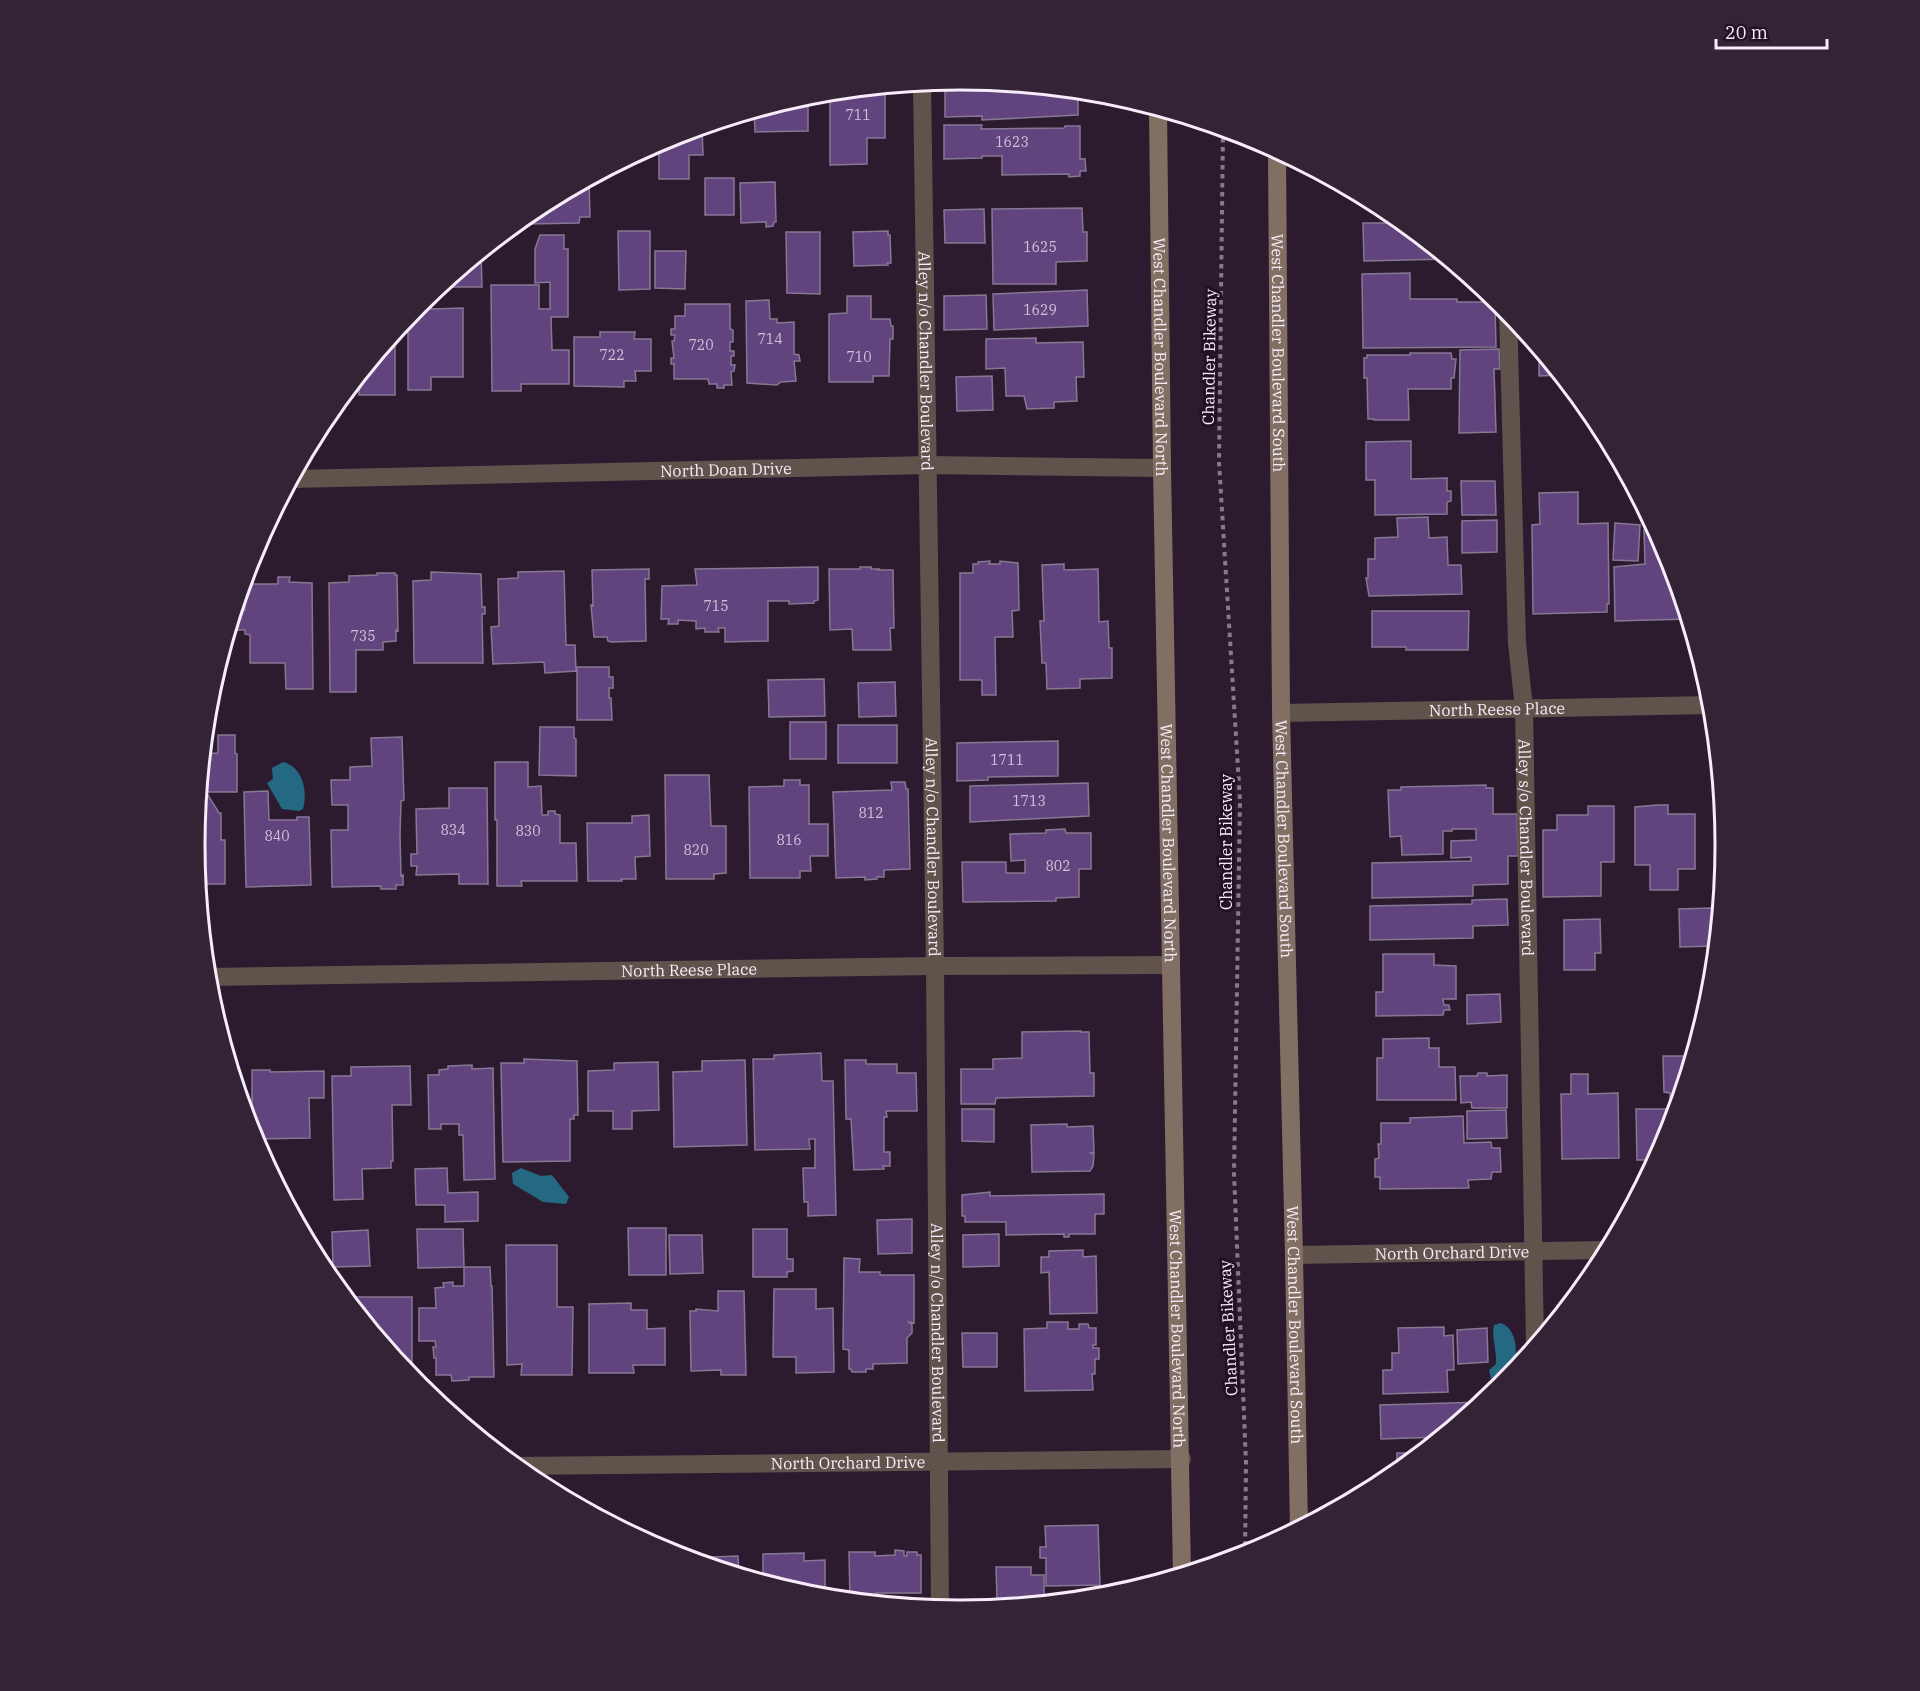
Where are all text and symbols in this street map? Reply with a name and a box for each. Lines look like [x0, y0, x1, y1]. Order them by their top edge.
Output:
scale bar [1716, 12, 1827, 50]
text: 20 m [1725, 21, 1768, 44]
house number: 711 [845, 106, 871, 124]
house number: 1623 [995, 133, 1029, 151]
street label: West Chandler Boulevard South [1268, 234, 1289, 472]
house number: 1625 [1023, 238, 1057, 256]
street label: West Chandler Boulevard North [1149, 238, 1172, 477]
street label: Alley n/o Chandler Boulevard [914, 251, 938, 471]
street label: Chandler Bikeway [1198, 288, 1220, 425]
house number: 1629 [1023, 301, 1057, 319]
house number: 714 [757, 330, 783, 348]
house number: 720 [688, 336, 714, 354]
house number: 722 [599, 346, 625, 364]
house number: 710 [846, 348, 872, 366]
street label: North Doan Drive [660, 458, 792, 481]
house number: 715 [703, 597, 729, 615]
house number: 735 [350, 627, 376, 645]
street label: North Reese Place [1429, 698, 1565, 720]
street label: West Chandler Boulevard South [1271, 720, 1297, 958]
street label: West Chandler Boulevard North [1157, 723, 1181, 962]
street label: Alley n/o Chandler Boulevard [922, 737, 945, 957]
street label: Alley s/o Chandler Boulevard [1515, 739, 1538, 956]
house number: 1711 [990, 751, 1024, 769]
street label: Chandler Bikeway [1216, 774, 1236, 910]
house number: 1713 [1012, 792, 1046, 810]
house number: 812 [858, 804, 884, 822]
house number: 834 [440, 821, 466, 839]
house number: 830 [515, 822, 541, 840]
house number: 840 [264, 827, 290, 845]
house number: 816 [776, 831, 802, 849]
house number: 820 [683, 841, 709, 859]
house number: 802 [1045, 857, 1071, 875]
street label: North Reese Place [621, 959, 757, 981]
street label: West Chandler Boulevard South [1283, 1205, 1307, 1444]
street label: West Chandler Boulevard North [1165, 1209, 1190, 1448]
street label: Alley n/o Chandler Boulevard [927, 1223, 949, 1443]
street label: North Orchard Drive [1375, 1241, 1529, 1264]
street label: Chandler Bikeway [1214, 1259, 1242, 1396]
street label: North Orchard Drive [771, 1452, 925, 1473]

